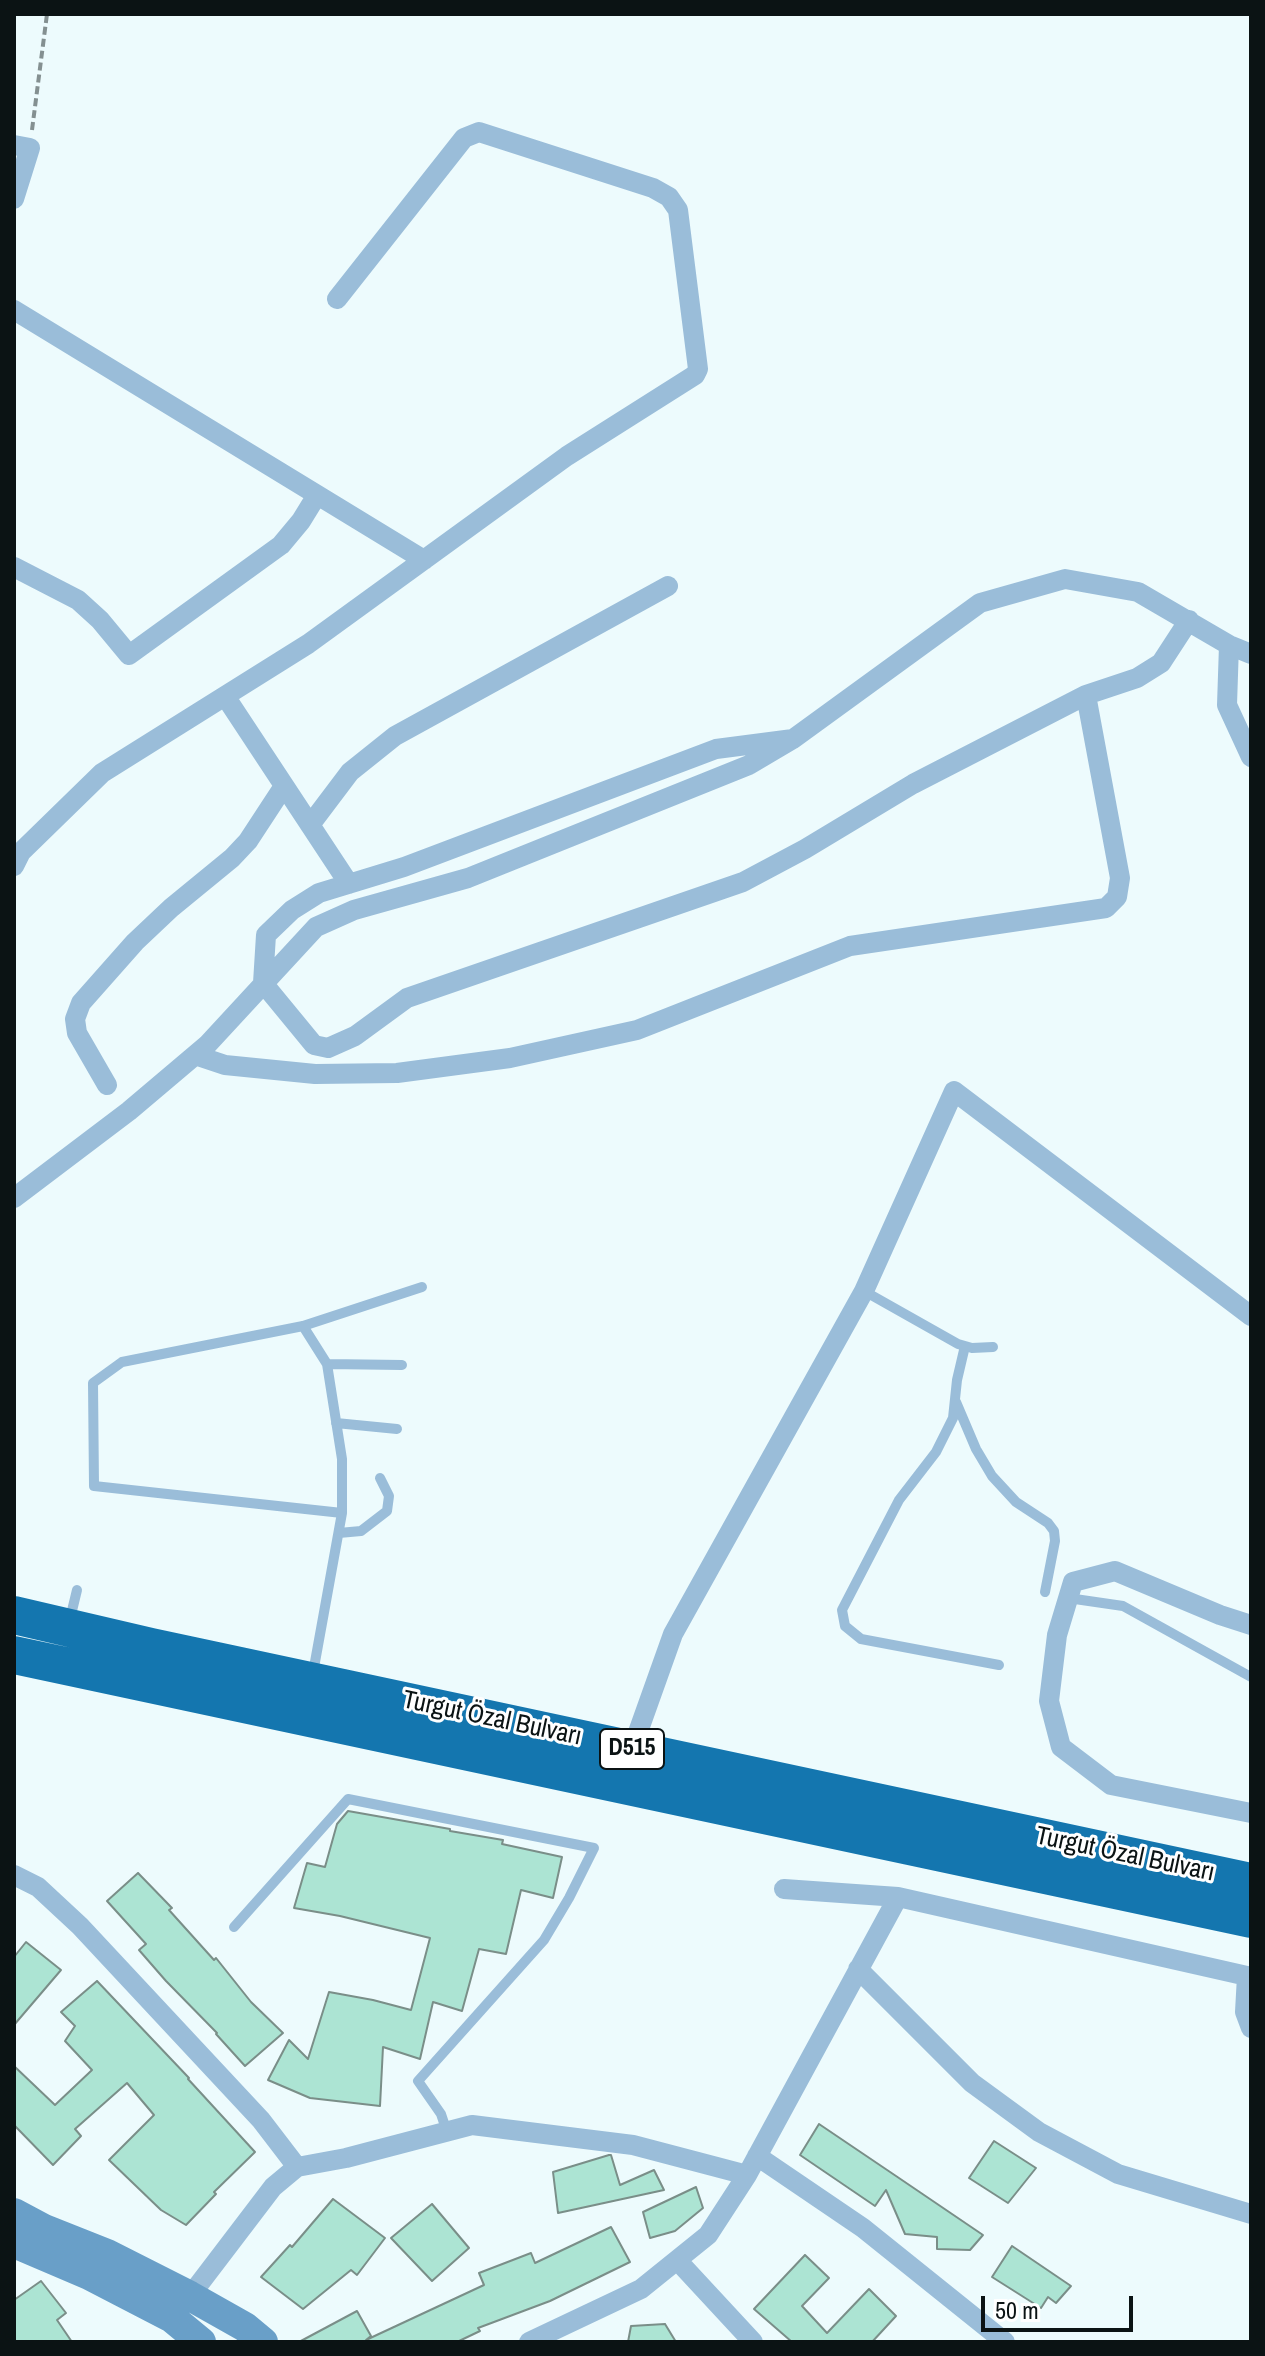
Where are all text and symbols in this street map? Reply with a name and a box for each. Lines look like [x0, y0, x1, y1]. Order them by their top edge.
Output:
street label: Turgut Özal Bulvarı [400, 1685, 584, 1753]
road number: D515 [600, 1729, 664, 1769]
street label: Turgut Özal Bulvarı [1033, 1821, 1217, 1889]
scale bar [985, 2280, 1137, 2330]
text: 50 m [995, 2294, 1039, 2326]

